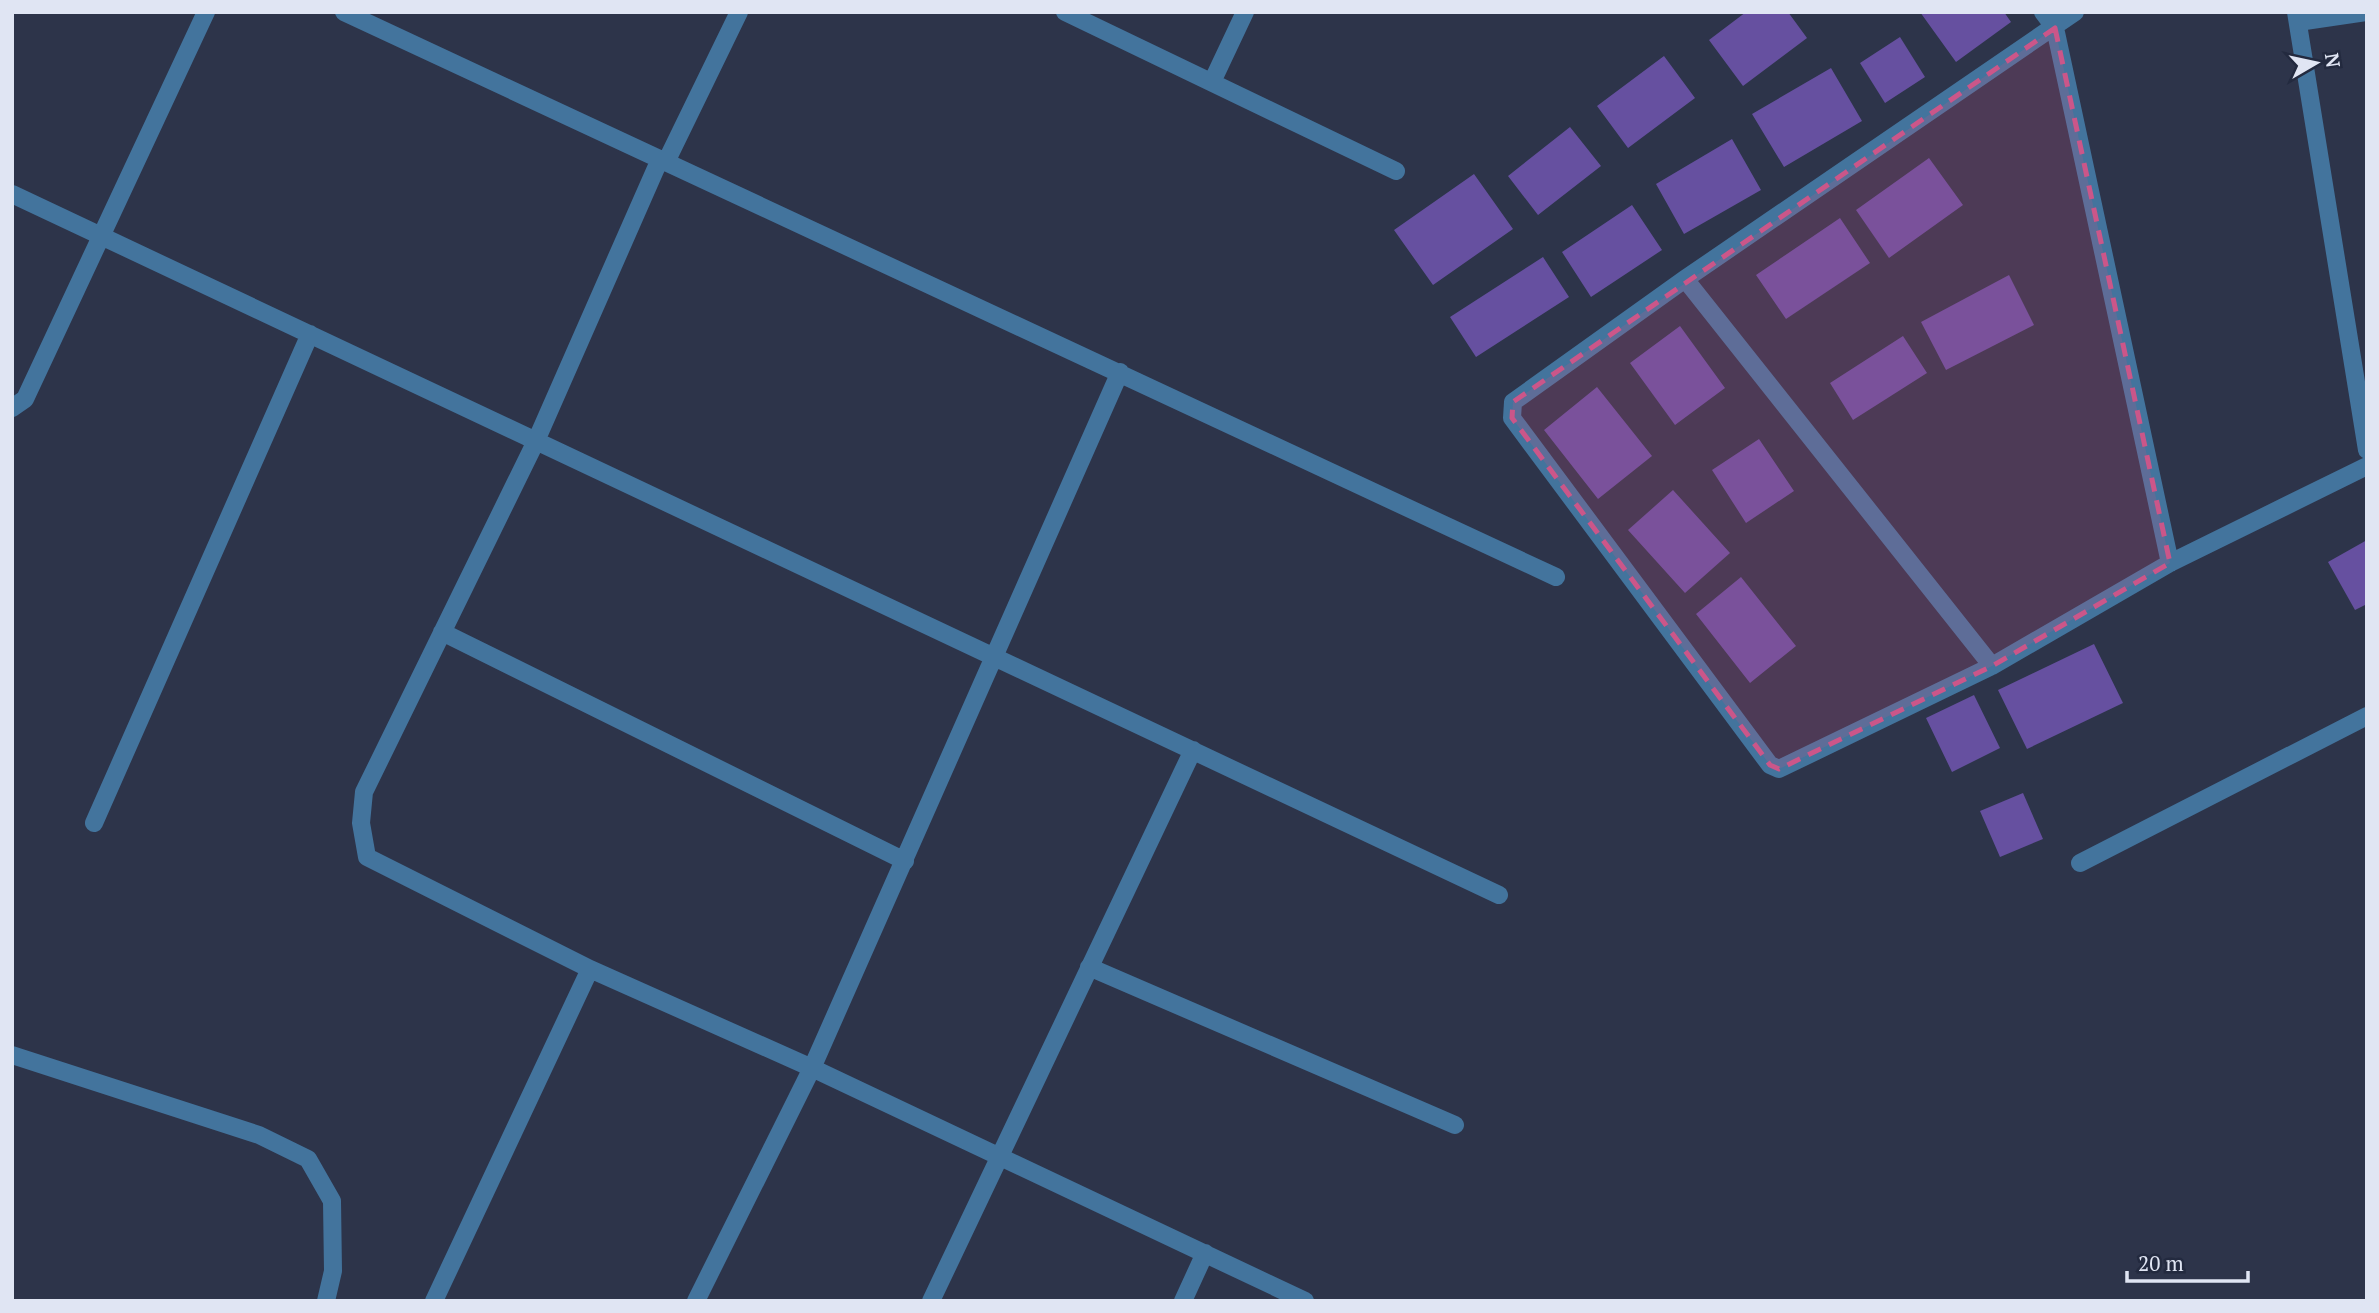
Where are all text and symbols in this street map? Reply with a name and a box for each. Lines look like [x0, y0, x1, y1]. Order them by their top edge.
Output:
north arrow [2281, 28, 2351, 98]
text: N [2320, 51, 2347, 70]
scale bar [2127, 1240, 2248, 1284]
text: 20 m [2138, 1249, 2184, 1277]

